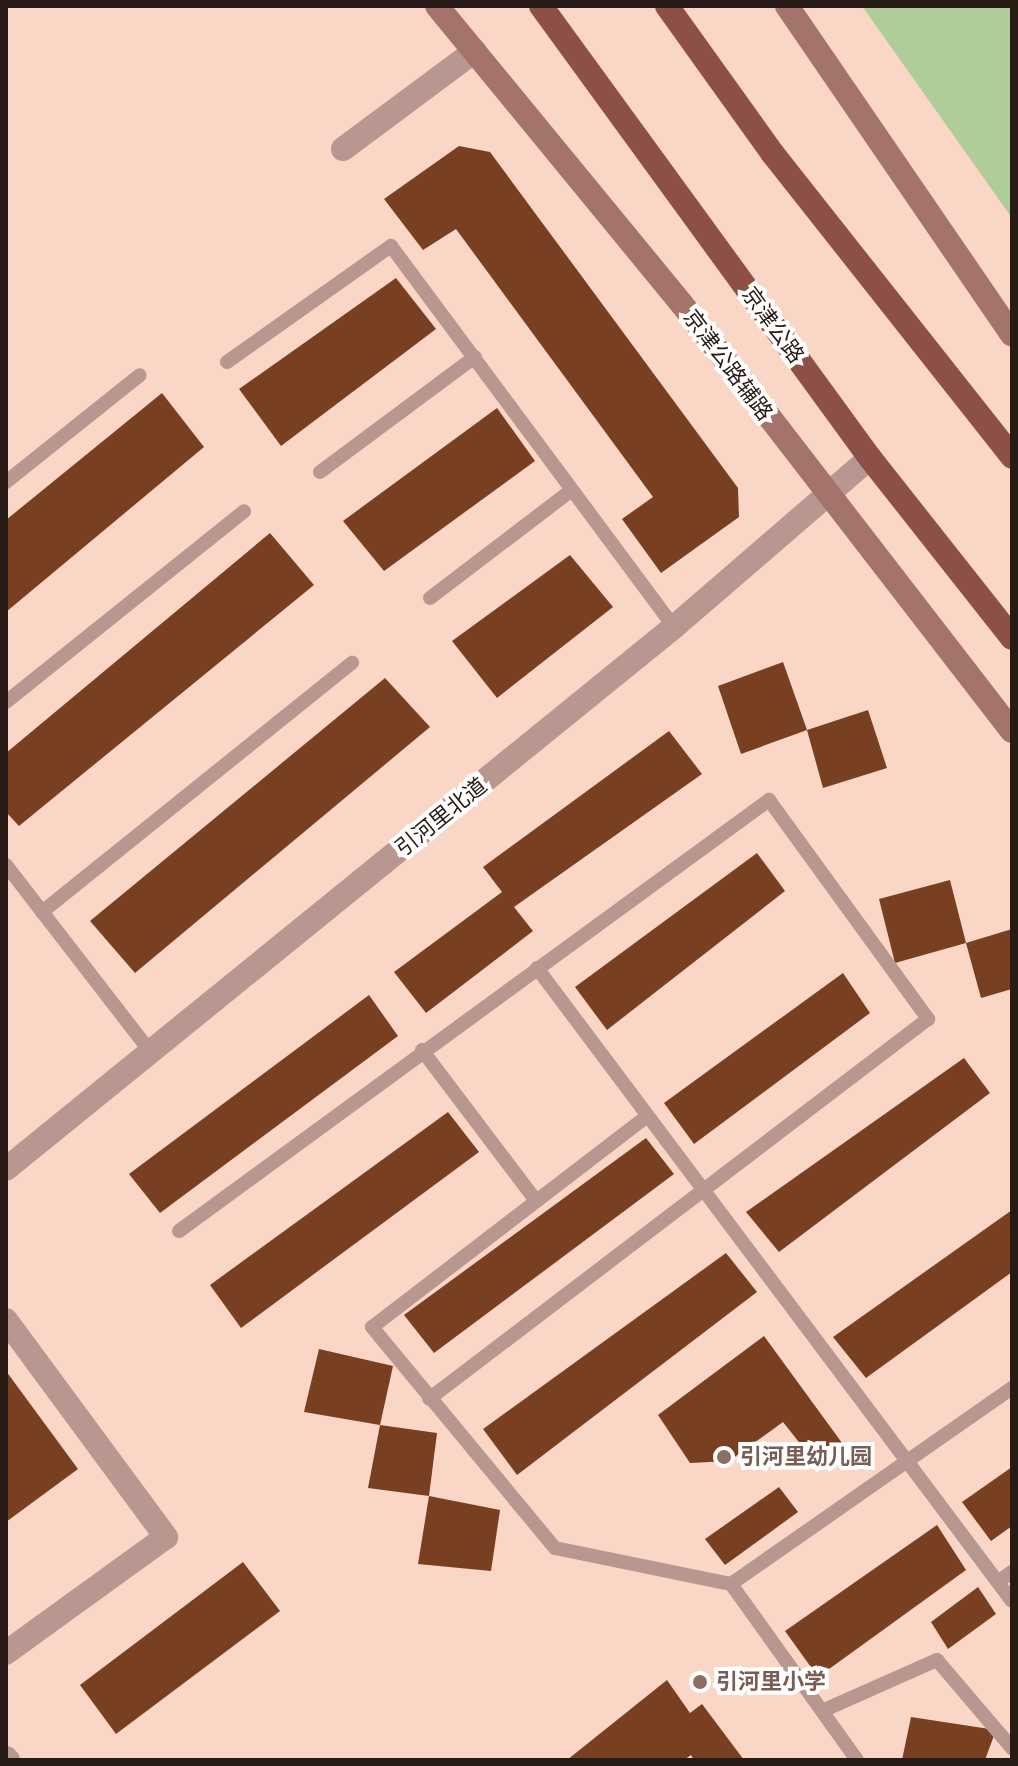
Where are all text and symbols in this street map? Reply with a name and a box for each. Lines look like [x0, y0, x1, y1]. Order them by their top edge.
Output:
street label: 京津公路 [736, 282, 810, 368]
street label: 京津公路辅路 [678, 304, 778, 426]
street label: 引河里北道 [390, 772, 492, 862]
place label: 引河里幼儿园 [740, 1444, 872, 1470]
marker: 引河里幼儿园 [715, 1448, 733, 1466]
place label: 引河里小学 [716, 1669, 826, 1695]
marker: 引河里小学 [691, 1673, 709, 1691]

